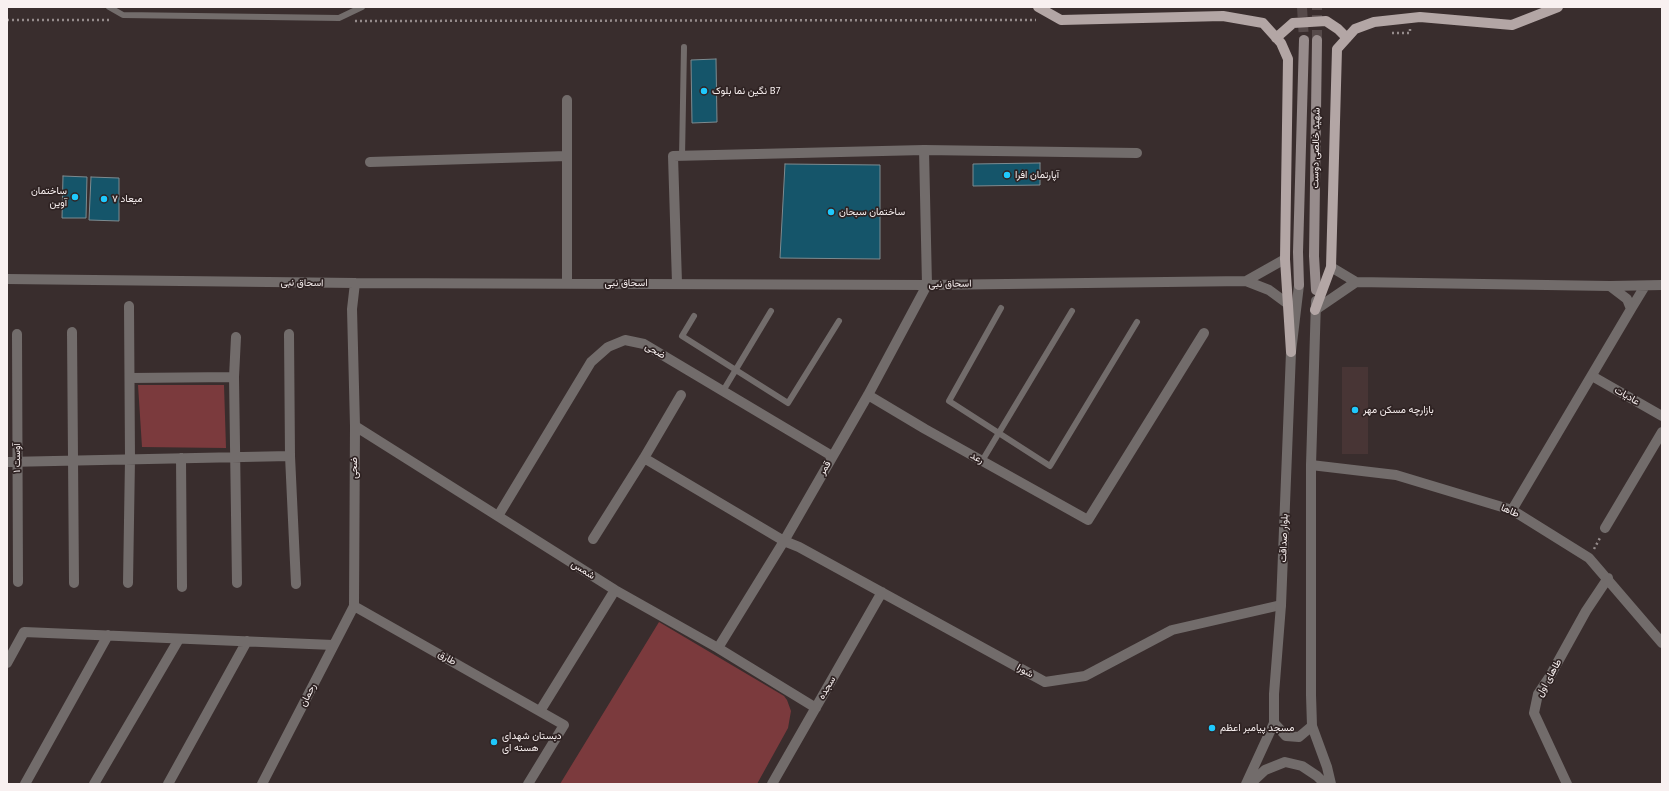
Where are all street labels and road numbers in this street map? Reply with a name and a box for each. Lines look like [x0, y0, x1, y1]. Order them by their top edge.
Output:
street label: شهید خالصی دوست [1309, 107, 1323, 189]
street label: اسحاق نبی [280, 277, 324, 289]
street label: اسحاق نبی [605, 277, 647, 289]
street label: اسحاق نبی [928, 278, 972, 290]
street label: ضحی [643, 340, 667, 362]
street label: عادیات [1612, 384, 1642, 408]
street label: آوست ١ [11, 443, 23, 473]
street label: رعد [968, 450, 986, 466]
street label: ضحی [348, 457, 360, 479]
street label: قمر [816, 459, 834, 477]
street label: طاها [1499, 502, 1521, 520]
street label: بلوار صداقت [1277, 513, 1291, 563]
street label: شمس [569, 558, 597, 582]
street label: طارق [436, 648, 458, 668]
street label: طاهای اول [1534, 657, 1564, 699]
street label: شورا [1014, 662, 1036, 680]
street label: سجده [816, 674, 838, 702]
street label: رحمان [297, 681, 319, 709]

